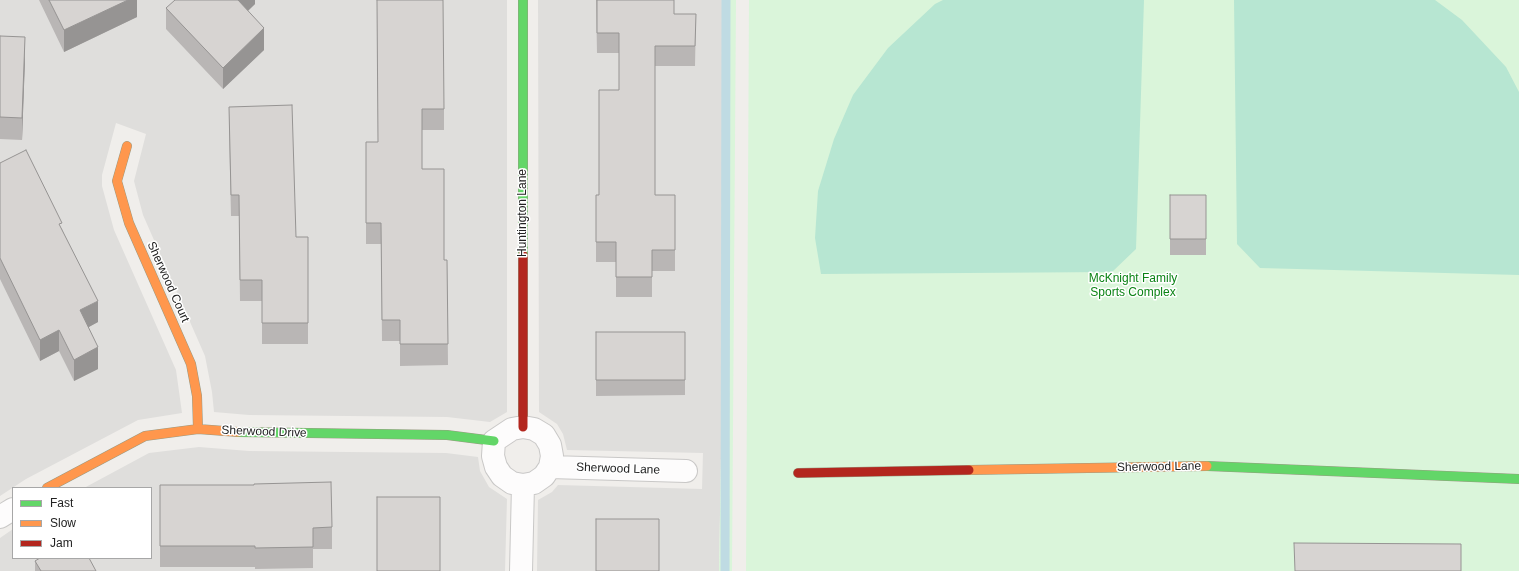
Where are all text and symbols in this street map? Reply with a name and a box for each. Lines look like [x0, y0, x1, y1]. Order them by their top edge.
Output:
street label: Huntington Lane [516, 169, 530, 257]
street label: Sherwood Court [144, 239, 192, 325]
park label: McKnight Family Sports Complex [1089, 272, 1177, 300]
street label: Sherwood Drive [221, 423, 307, 441]
street label: Sherwood Lane [1117, 459, 1201, 475]
street label: Sherwood Lane [576, 460, 660, 478]
legend [12, 487, 152, 559]
text: Fast [50, 496, 73, 510]
text: Slow [50, 516, 76, 530]
text: Jam [50, 536, 73, 550]

